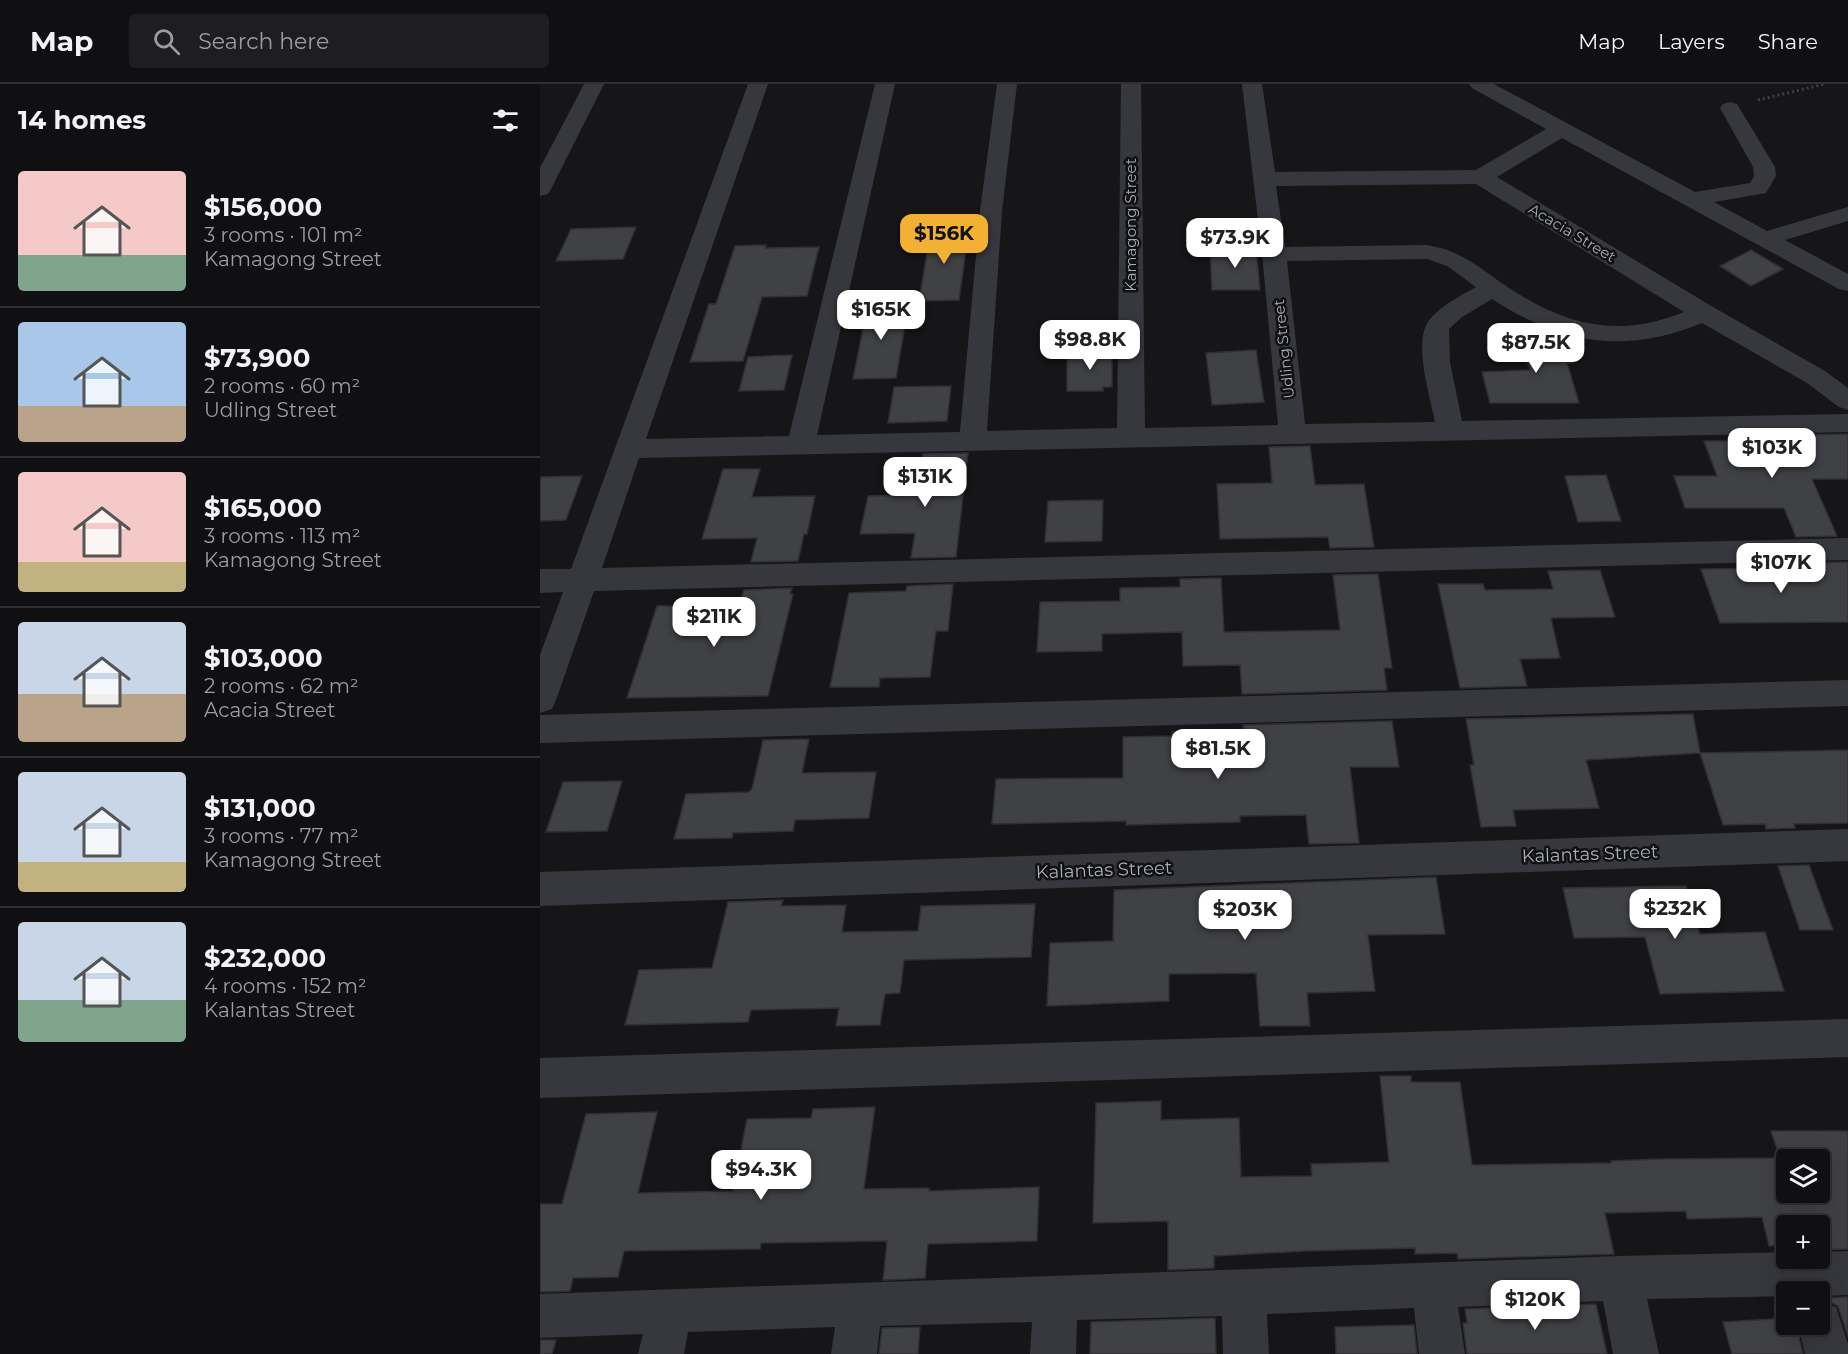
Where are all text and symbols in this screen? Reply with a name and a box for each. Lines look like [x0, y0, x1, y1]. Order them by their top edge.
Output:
search box [129, 14, 549, 68]
text: Map [30, 24, 93, 58]
icon: search [150, 25, 183, 58]
text: Search here [198, 28, 329, 55]
text: Map [1578, 29, 1625, 54]
text: Layers [1658, 29, 1725, 54]
text: Share [1758, 29, 1818, 54]
text: 14 homes [18, 104, 146, 136]
icon: filters [489, 104, 522, 137]
street label: Kamagong Street [1121, 158, 1140, 292]
text: $156,000 [204, 191, 322, 223]
icon: home [66, 195, 138, 267]
street label: Acacia Street [1525, 199, 1619, 266]
pin: $156K [902, 214, 986, 265]
pin: $73.9K [1186, 218, 1284, 269]
text: $156K [914, 221, 974, 245]
text: 3 rooms · 101 m² [204, 223, 363, 247]
text: $73.9K [1200, 225, 1270, 249]
text: Kamagong Street [204, 247, 382, 271]
pin: $165K [839, 290, 923, 341]
text: $165K [851, 297, 911, 321]
street label: Udling Street [1269, 298, 1298, 400]
pin: $98.8K [1041, 320, 1139, 371]
pin: $87.5K [1487, 323, 1585, 374]
text: $98.8K [1054, 327, 1126, 351]
text: $87.5K [1501, 330, 1571, 354]
text: $73,900 [204, 342, 310, 374]
icon: home [66, 346, 138, 418]
text: 2 rooms · 60 m² [204, 374, 360, 398]
text: Udling Street [204, 398, 337, 422]
pin: $103K [1730, 428, 1814, 479]
text: $103K [1742, 435, 1802, 459]
pin: $131K [883, 457, 967, 508]
text: $131K [898, 464, 952, 488]
text: $165,000 [204, 492, 322, 524]
icon: home [66, 496, 138, 568]
text: 3 rooms · 113 m² [204, 524, 361, 548]
pin: $107K [1739, 543, 1823, 594]
text: Kamagong Street [204, 548, 382, 572]
text: $107K [1750, 550, 1812, 574]
pin: $211K [672, 597, 756, 648]
text: $211K [686, 604, 742, 628]
text: $103,000 [204, 642, 323, 674]
icon: home [66, 646, 138, 718]
text: 2 rooms · 62 m² [204, 674, 359, 698]
text: Acacia Street [204, 698, 335, 722]
pin: $81.5K [1169, 729, 1267, 780]
text: $81.5K [1185, 736, 1251, 760]
text: $131,000 [204, 792, 316, 824]
icon: home [66, 796, 138, 868]
text: 3 rooms · 77 m² [204, 824, 359, 848]
street label: Kalantas Street [1522, 841, 1658, 867]
text: Kamagong Street [204, 848, 382, 872]
street label: Kalantas Street [1036, 857, 1172, 883]
pin: $232K [1633, 889, 1717, 940]
pin: $203K [1203, 890, 1287, 941]
text: $232K [1644, 896, 1706, 920]
text: $203K [1213, 897, 1277, 921]
text: $232,000 [204, 942, 326, 974]
icon: home [66, 946, 138, 1018]
text: 4 rooms · 152 m² [204, 974, 367, 998]
text: Kalantas Street [204, 998, 355, 1022]
map controls [1776, 1149, 1830, 1335]
button: layers [1776, 1149, 1830, 1203]
pin: $94.3K [712, 1150, 810, 1201]
text: $94.3K [725, 1157, 797, 1181]
button: + [1776, 1215, 1830, 1269]
pin: $120K [1493, 1280, 1577, 1331]
button: − [1776, 1281, 1830, 1335]
text: $120K [1505, 1287, 1565, 1311]

